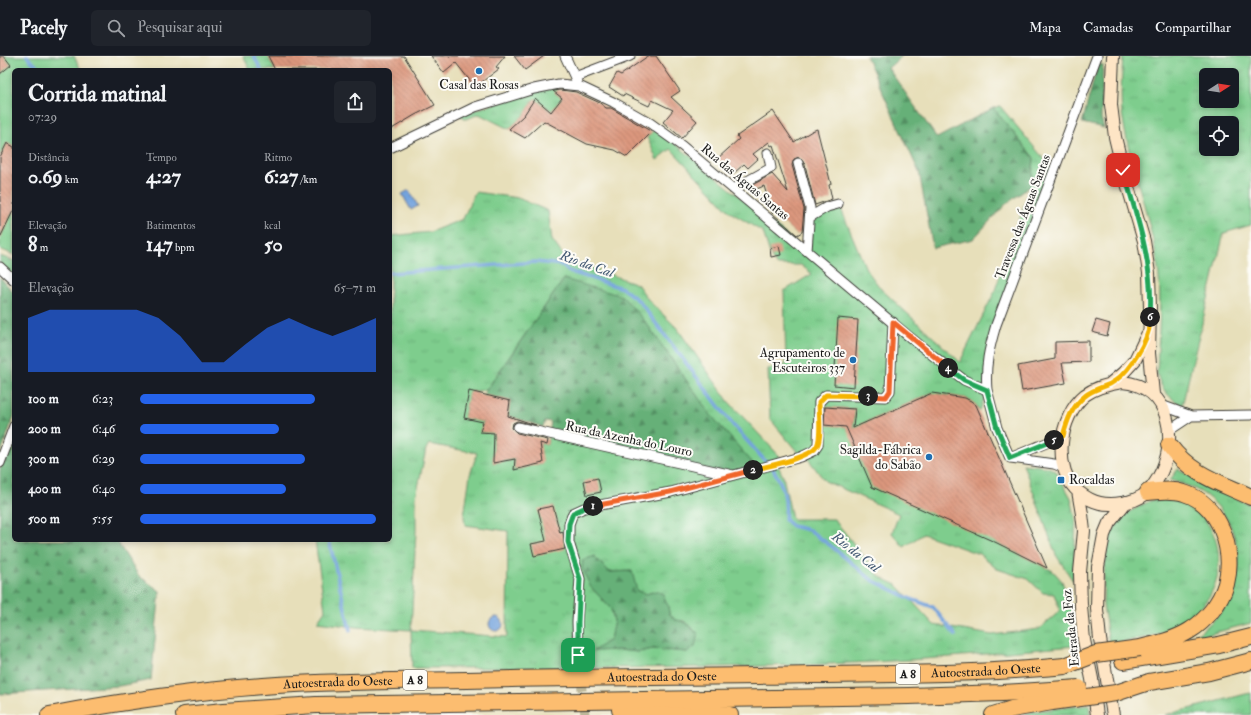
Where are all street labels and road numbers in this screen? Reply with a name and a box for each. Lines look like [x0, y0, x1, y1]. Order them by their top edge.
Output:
street label: Rua das Águas Santas [698, 140, 793, 224]
street label: Travessa das Águas Santas [991, 152, 1054, 282]
street label: Rua da Azenha do Louro [564, 418, 694, 460]
street label: Estrada da Foz [1059, 588, 1083, 667]
street label: Autoestrada do Oeste [930, 660, 1042, 681]
road number: A 8 [896, 664, 920, 684]
street label: Autoestrada do Oeste [606, 668, 717, 686]
road number: A 8 [403, 670, 427, 690]
street label: Autoestrada do Oeste [282, 673, 393, 693]

